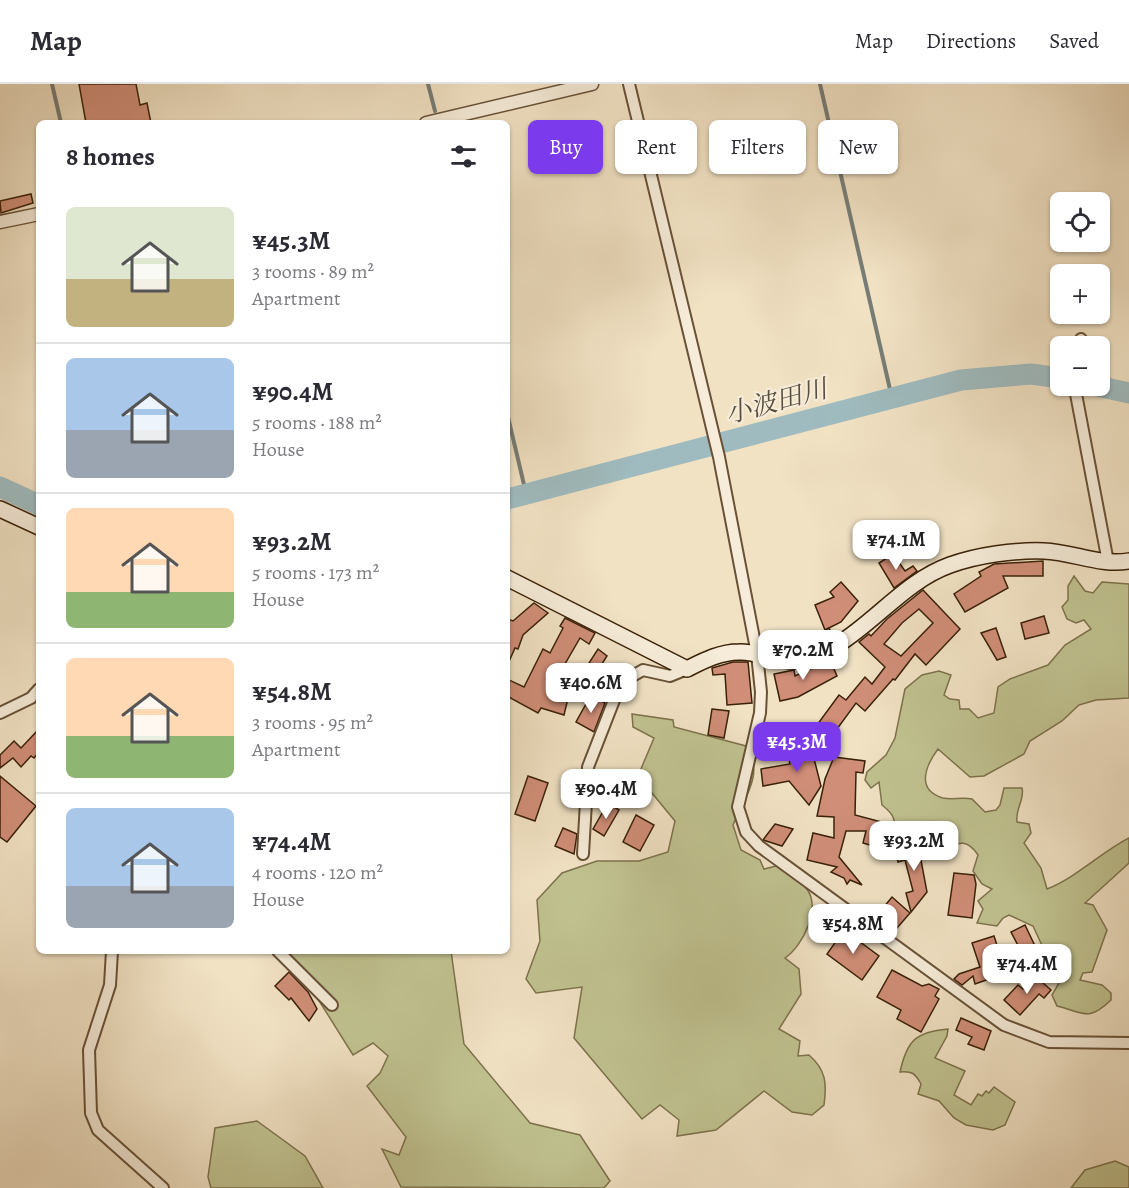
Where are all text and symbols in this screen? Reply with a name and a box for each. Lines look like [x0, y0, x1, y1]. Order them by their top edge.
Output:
text: Map [30, 22, 82, 60]
text: Map [855, 27, 893, 55]
text: Directions [926, 27, 1016, 55]
text: Saved [1049, 27, 1099, 55]
chip: Buy [528, 120, 603, 174]
chip: Rent [615, 120, 697, 174]
chip: Filters [709, 120, 806, 174]
chip: New [818, 120, 898, 174]
text: 8 homes [66, 139, 155, 174]
icon: filters [447, 140, 480, 173]
map controls [1050, 192, 1110, 396]
button: locate [1050, 192, 1110, 252]
text: ¥45.3M [252, 223, 330, 258]
icon: home [114, 231, 186, 303]
text: 3 rooms · 89 m² [252, 258, 374, 285]
button: + [1050, 264, 1110, 324]
text: Apartment [252, 285, 341, 312]
button: − [1050, 336, 1110, 396]
water label: 小波田川 [721, 370, 834, 432]
text: ¥90.4M [252, 374, 333, 409]
icon: home [114, 382, 186, 454]
text: 5 rooms · 188 m² [252, 409, 382, 436]
text: House [252, 436, 304, 463]
pin: ¥74.1M [847, 520, 945, 571]
text: ¥93.2M [252, 524, 332, 559]
text: ¥74.1M [867, 526, 925, 553]
icon: home [114, 532, 186, 604]
text: 5 rooms · 173 m² [252, 559, 379, 586]
text: House [252, 586, 304, 613]
pin: ¥70.2M [754, 630, 852, 681]
text: ¥70.2M [772, 636, 834, 663]
pin: ¥40.6M [542, 663, 640, 714]
text: ¥40.6M [560, 669, 622, 696]
text: ¥54.8M [252, 674, 332, 709]
icon: home [114, 682, 186, 754]
text: 3 rooms · 95 m² [252, 709, 373, 736]
pin: ¥45.3M [748, 722, 846, 773]
text: ¥45.3M [767, 728, 827, 755]
text: Apartment [252, 736, 341, 763]
pin: ¥90.4M [557, 769, 655, 820]
text: ¥90.4M [575, 775, 637, 802]
pin: ¥93.2M [865, 821, 963, 872]
text: ¥74.4M [252, 824, 331, 859]
text: ¥93.2M [883, 827, 945, 854]
icon: home [114, 832, 186, 904]
text: 4 rooms · 120 m² [252, 859, 383, 886]
text: House [252, 886, 304, 913]
pin: ¥54.8M [804, 904, 902, 955]
text: ¥54.8M [822, 910, 884, 937]
pin: ¥74.4M [978, 944, 1076, 995]
text: ¥74.4M [996, 950, 1058, 977]

